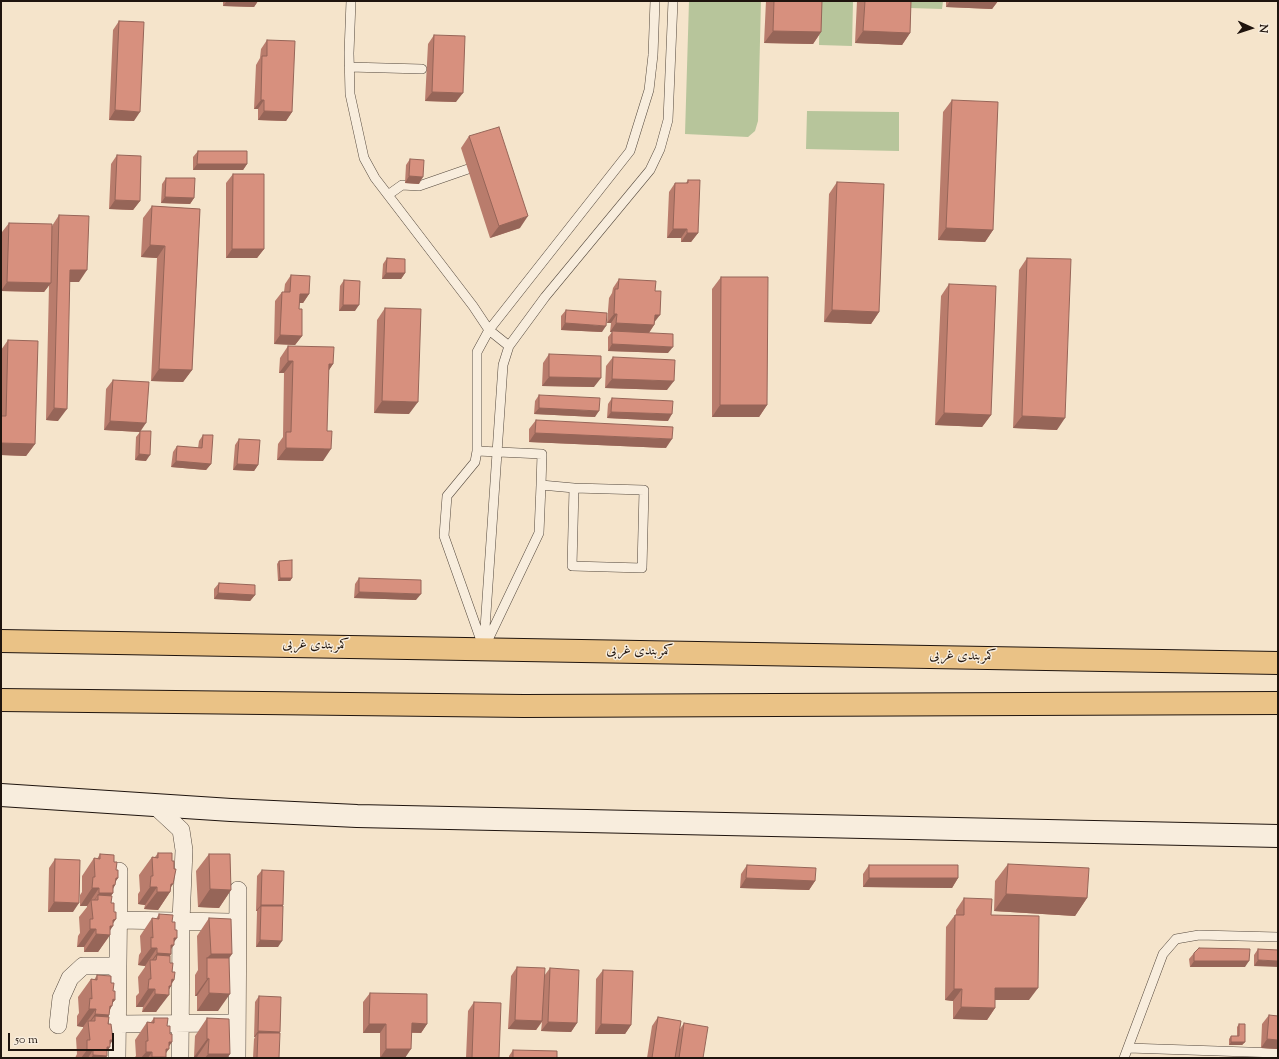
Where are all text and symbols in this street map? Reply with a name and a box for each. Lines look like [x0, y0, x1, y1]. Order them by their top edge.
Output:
north arrow [1231, 8, 1271, 48]
text: N [1255, 24, 1271, 33]
street label: کمربندی غربی [282, 637, 350, 655]
street label: کمربندی غربی [606, 643, 674, 661]
street label: کمربندی غربی [929, 648, 997, 666]
scale bar [10, 1025, 116, 1051]
text: 50 m [15, 1031, 38, 1049]

